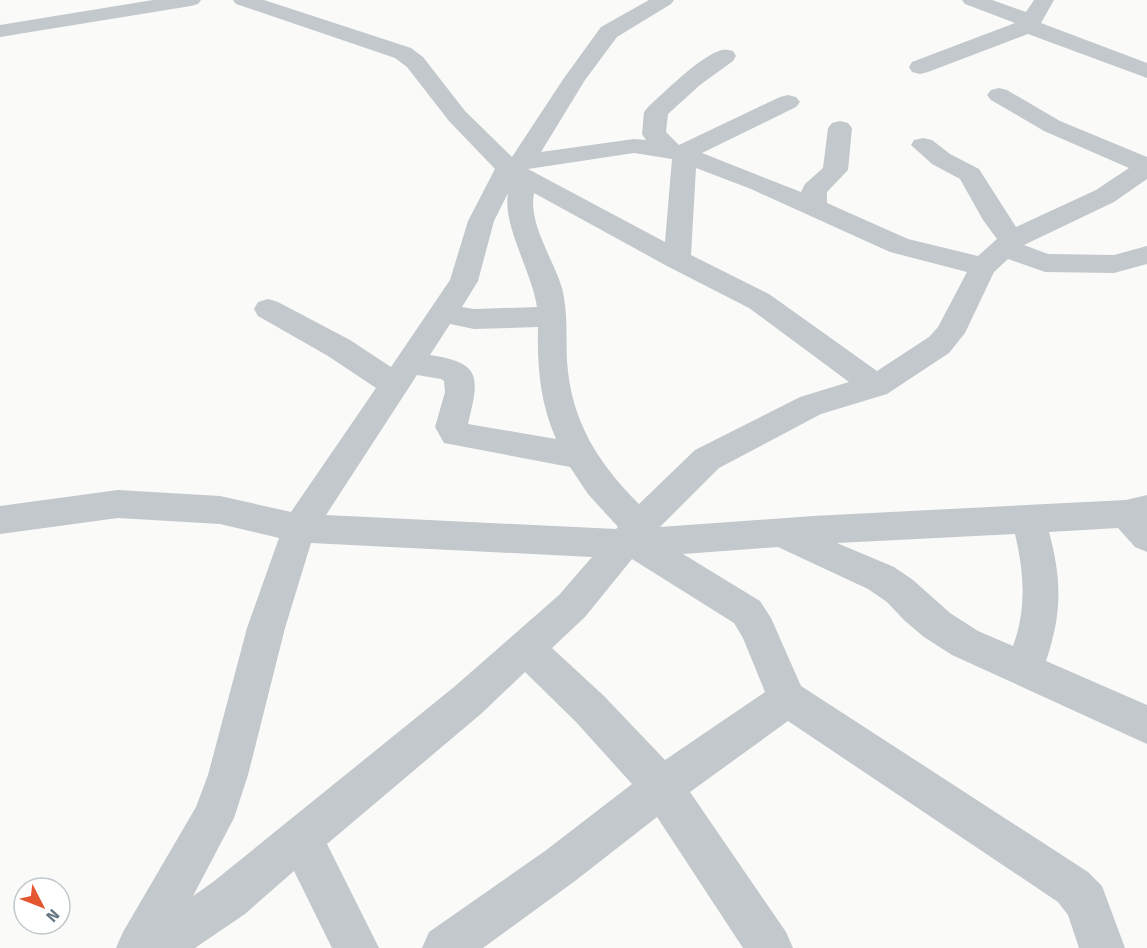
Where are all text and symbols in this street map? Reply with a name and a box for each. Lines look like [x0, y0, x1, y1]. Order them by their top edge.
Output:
north arrow [12, 876, 72, 936]
text: N [42, 905, 63, 926]

